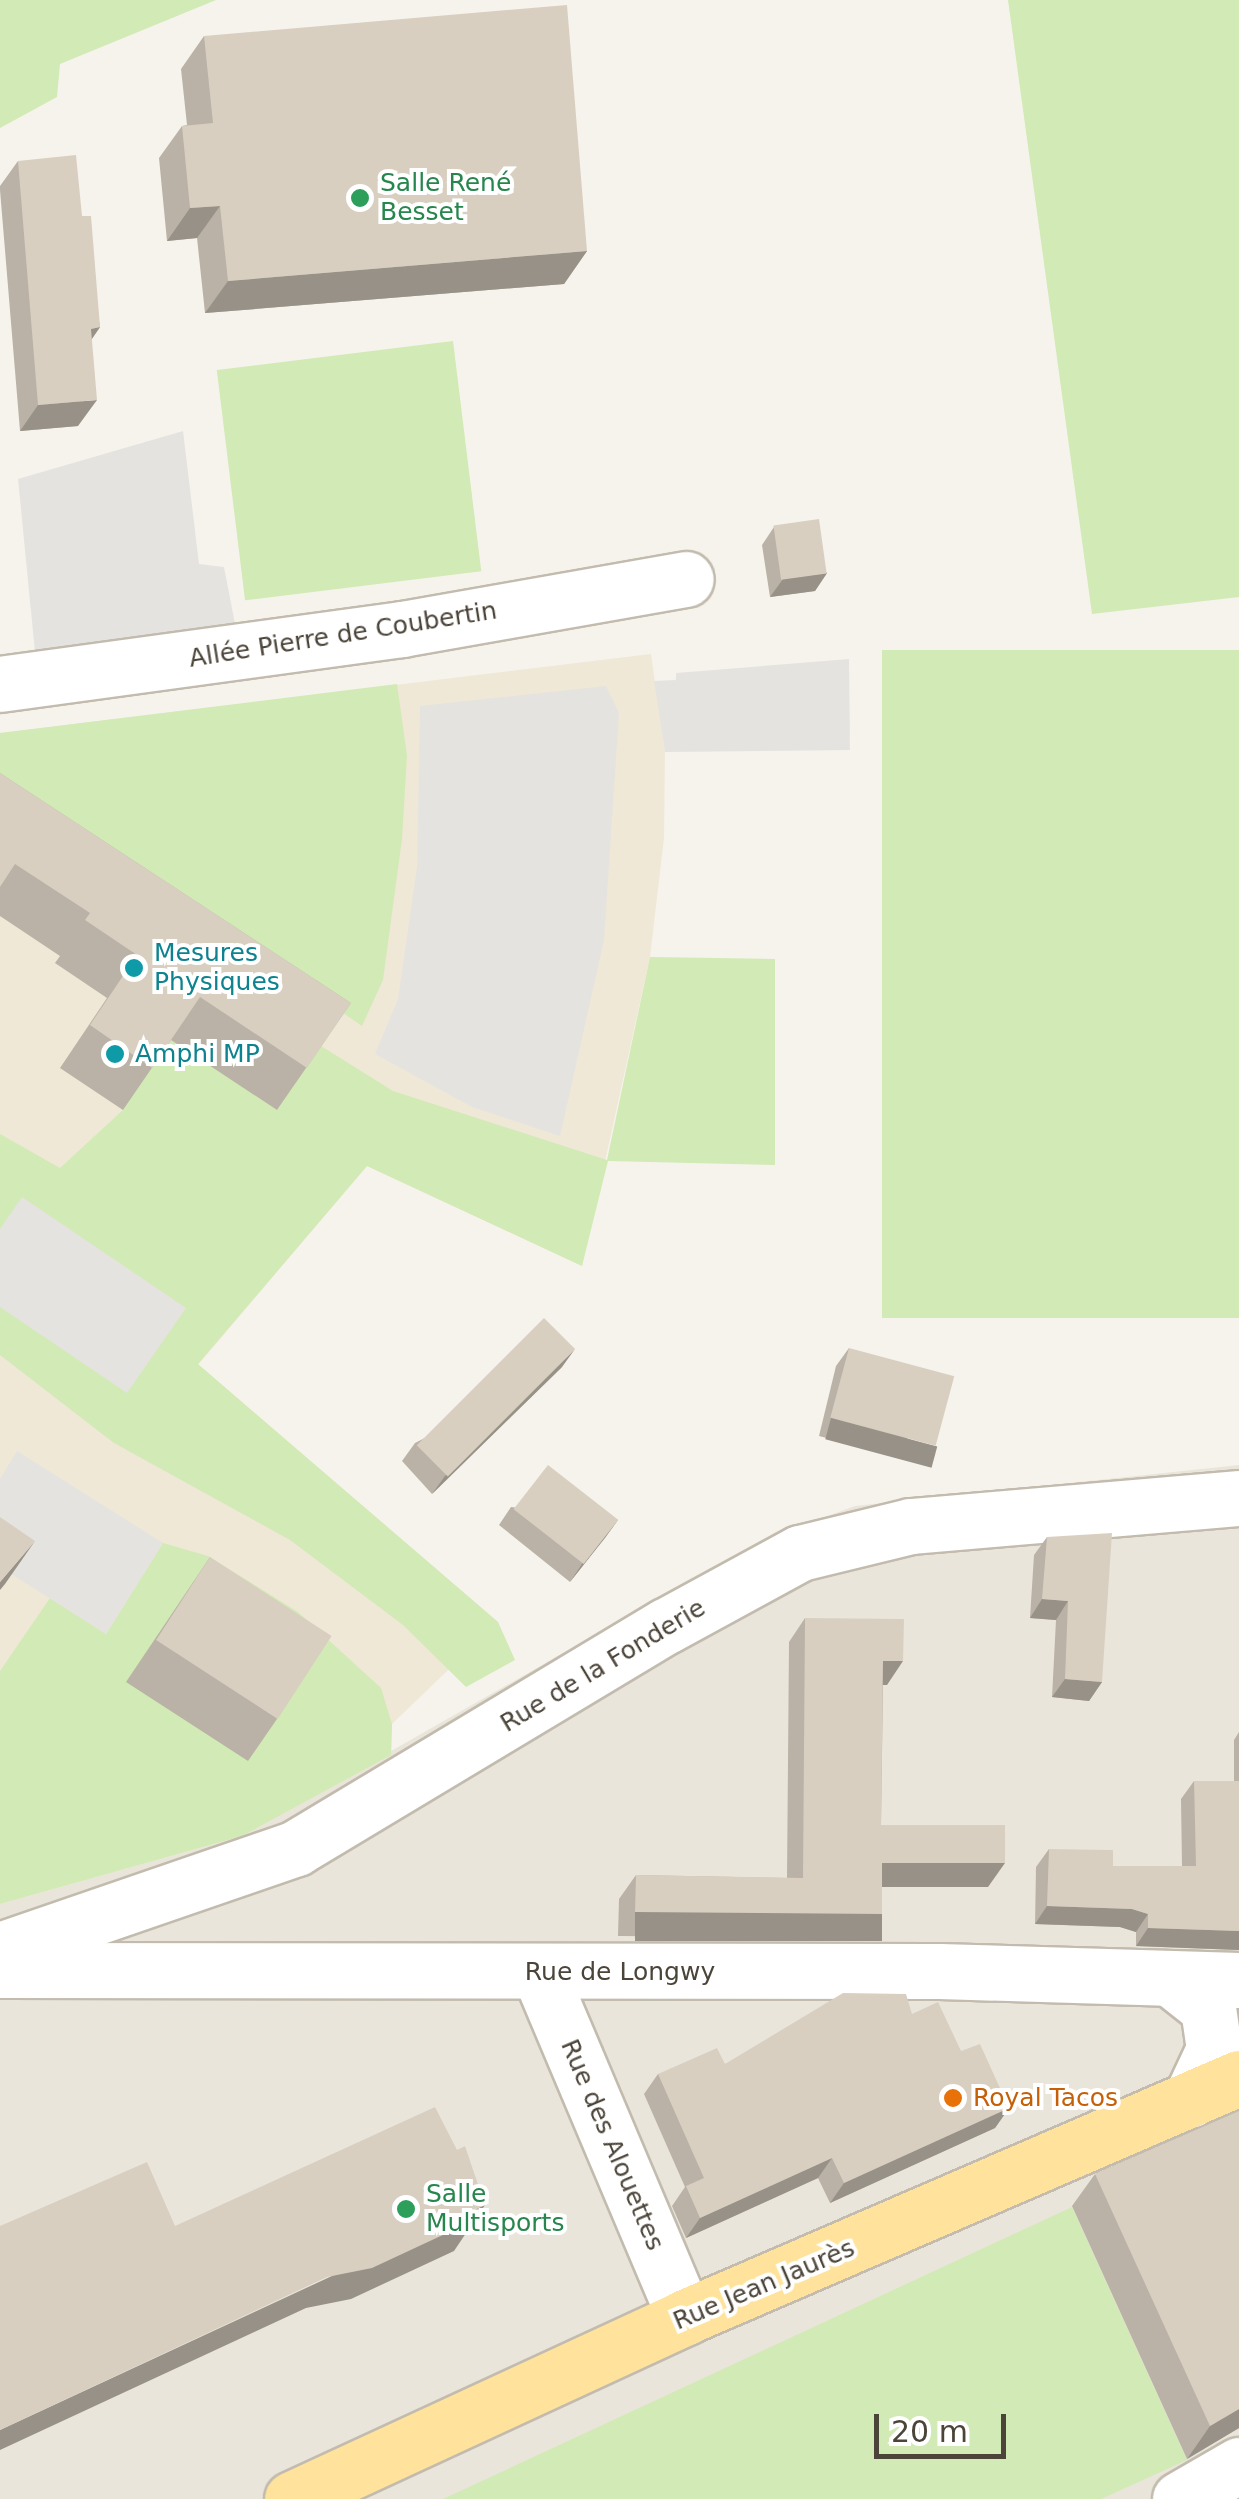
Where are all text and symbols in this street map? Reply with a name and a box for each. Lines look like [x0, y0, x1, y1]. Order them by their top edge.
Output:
place label: Salle René Besset [380, 169, 511, 228]
marker: Salle René Besset [349, 187, 371, 209]
street label: Allée Pierre de Coubertin [187, 596, 499, 674]
place label: Mesures Physiques [154, 939, 280, 998]
marker: Mesures Physiques [123, 957, 145, 979]
place label: Amphi MP [135, 1039, 260, 1069]
marker: Amphi MP [104, 1043, 126, 1065]
street label: Rue de la Fonderie [495, 1593, 711, 1739]
street label: Rue de Longwy [525, 1957, 715, 1987]
street label: Rue des Alouettes [554, 2035, 670, 2255]
place label: Royal Tacos [973, 2083, 1118, 2113]
marker: Royal Tacos [942, 2087, 964, 2109]
place label: Salle Multisports [426, 2180, 564, 2239]
marker: Salle Multisports [395, 2198, 417, 2220]
street label: Rue Jean Jaurès [669, 2233, 859, 2337]
scale bar [879, 2394, 1012, 2456]
text: 20 m [891, 2414, 968, 2449]

